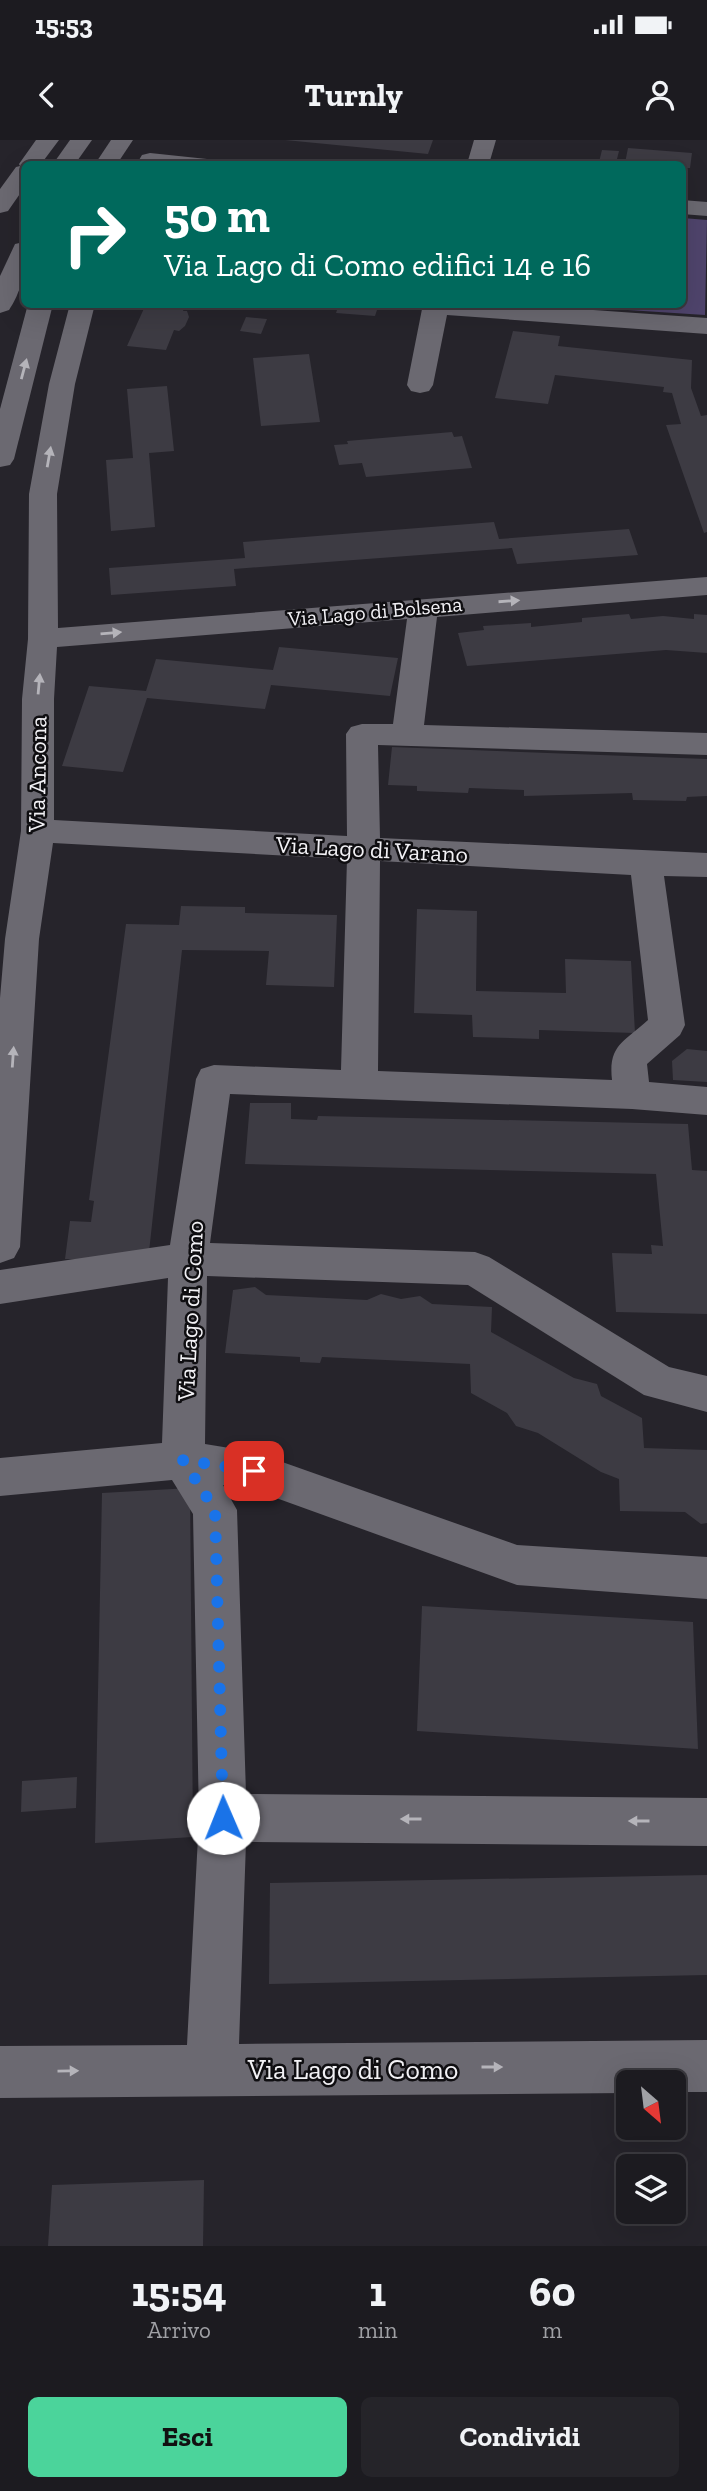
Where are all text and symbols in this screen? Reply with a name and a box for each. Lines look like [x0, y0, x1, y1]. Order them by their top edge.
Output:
text: 15:53 [35, 9, 93, 41]
icon: back [28, 76, 66, 114]
text: Turnly [304, 76, 403, 114]
icon: person [641, 76, 679, 114]
text: 50 m [164, 186, 270, 245]
icon: right [49, 189, 140, 280]
text: Via Lago di Como edifici 14 e 16 [164, 246, 591, 284]
one-way arrow [19, 358, 30, 380]
one-way arrow [44, 446, 55, 468]
street label: Via Lago di Bolsena [286, 591, 463, 631]
one-way arrow [498, 595, 520, 606]
one-way arrow [101, 627, 123, 638]
one-way arrow [34, 673, 45, 695]
street label: Via Ancona [21, 715, 53, 833]
street label: Via Lago di Varano [274, 829, 469, 869]
one-way arrow [8, 1046, 19, 1068]
street label: Via Lago di Como [171, 1220, 209, 1403]
pin [224, 1441, 284, 1501]
icon: arrive [235, 1452, 273, 1490]
position arrow [186, 1781, 260, 1855]
one-way arrow [400, 1813, 422, 1825]
one-way arrow [628, 1815, 650, 1827]
street label: Via Lago di Como [247, 2053, 458, 2086]
one-way arrow [481, 2062, 503, 2073]
one-way arrow [57, 2065, 79, 2077]
north arrow [616, 2070, 686, 2140]
map controls [616, 2070, 686, 2224]
button: layers [616, 2154, 686, 2224]
text: 15:54 [131, 2266, 227, 2317]
text: 1 [369, 2266, 386, 2317]
text: 60 [529, 2266, 576, 2317]
text: Arrivo [147, 2316, 211, 2344]
text: min [358, 2316, 397, 2344]
text: m [542, 2316, 562, 2344]
button: Esci [28, 2397, 347, 2477]
button: Condividi [361, 2397, 679, 2477]

